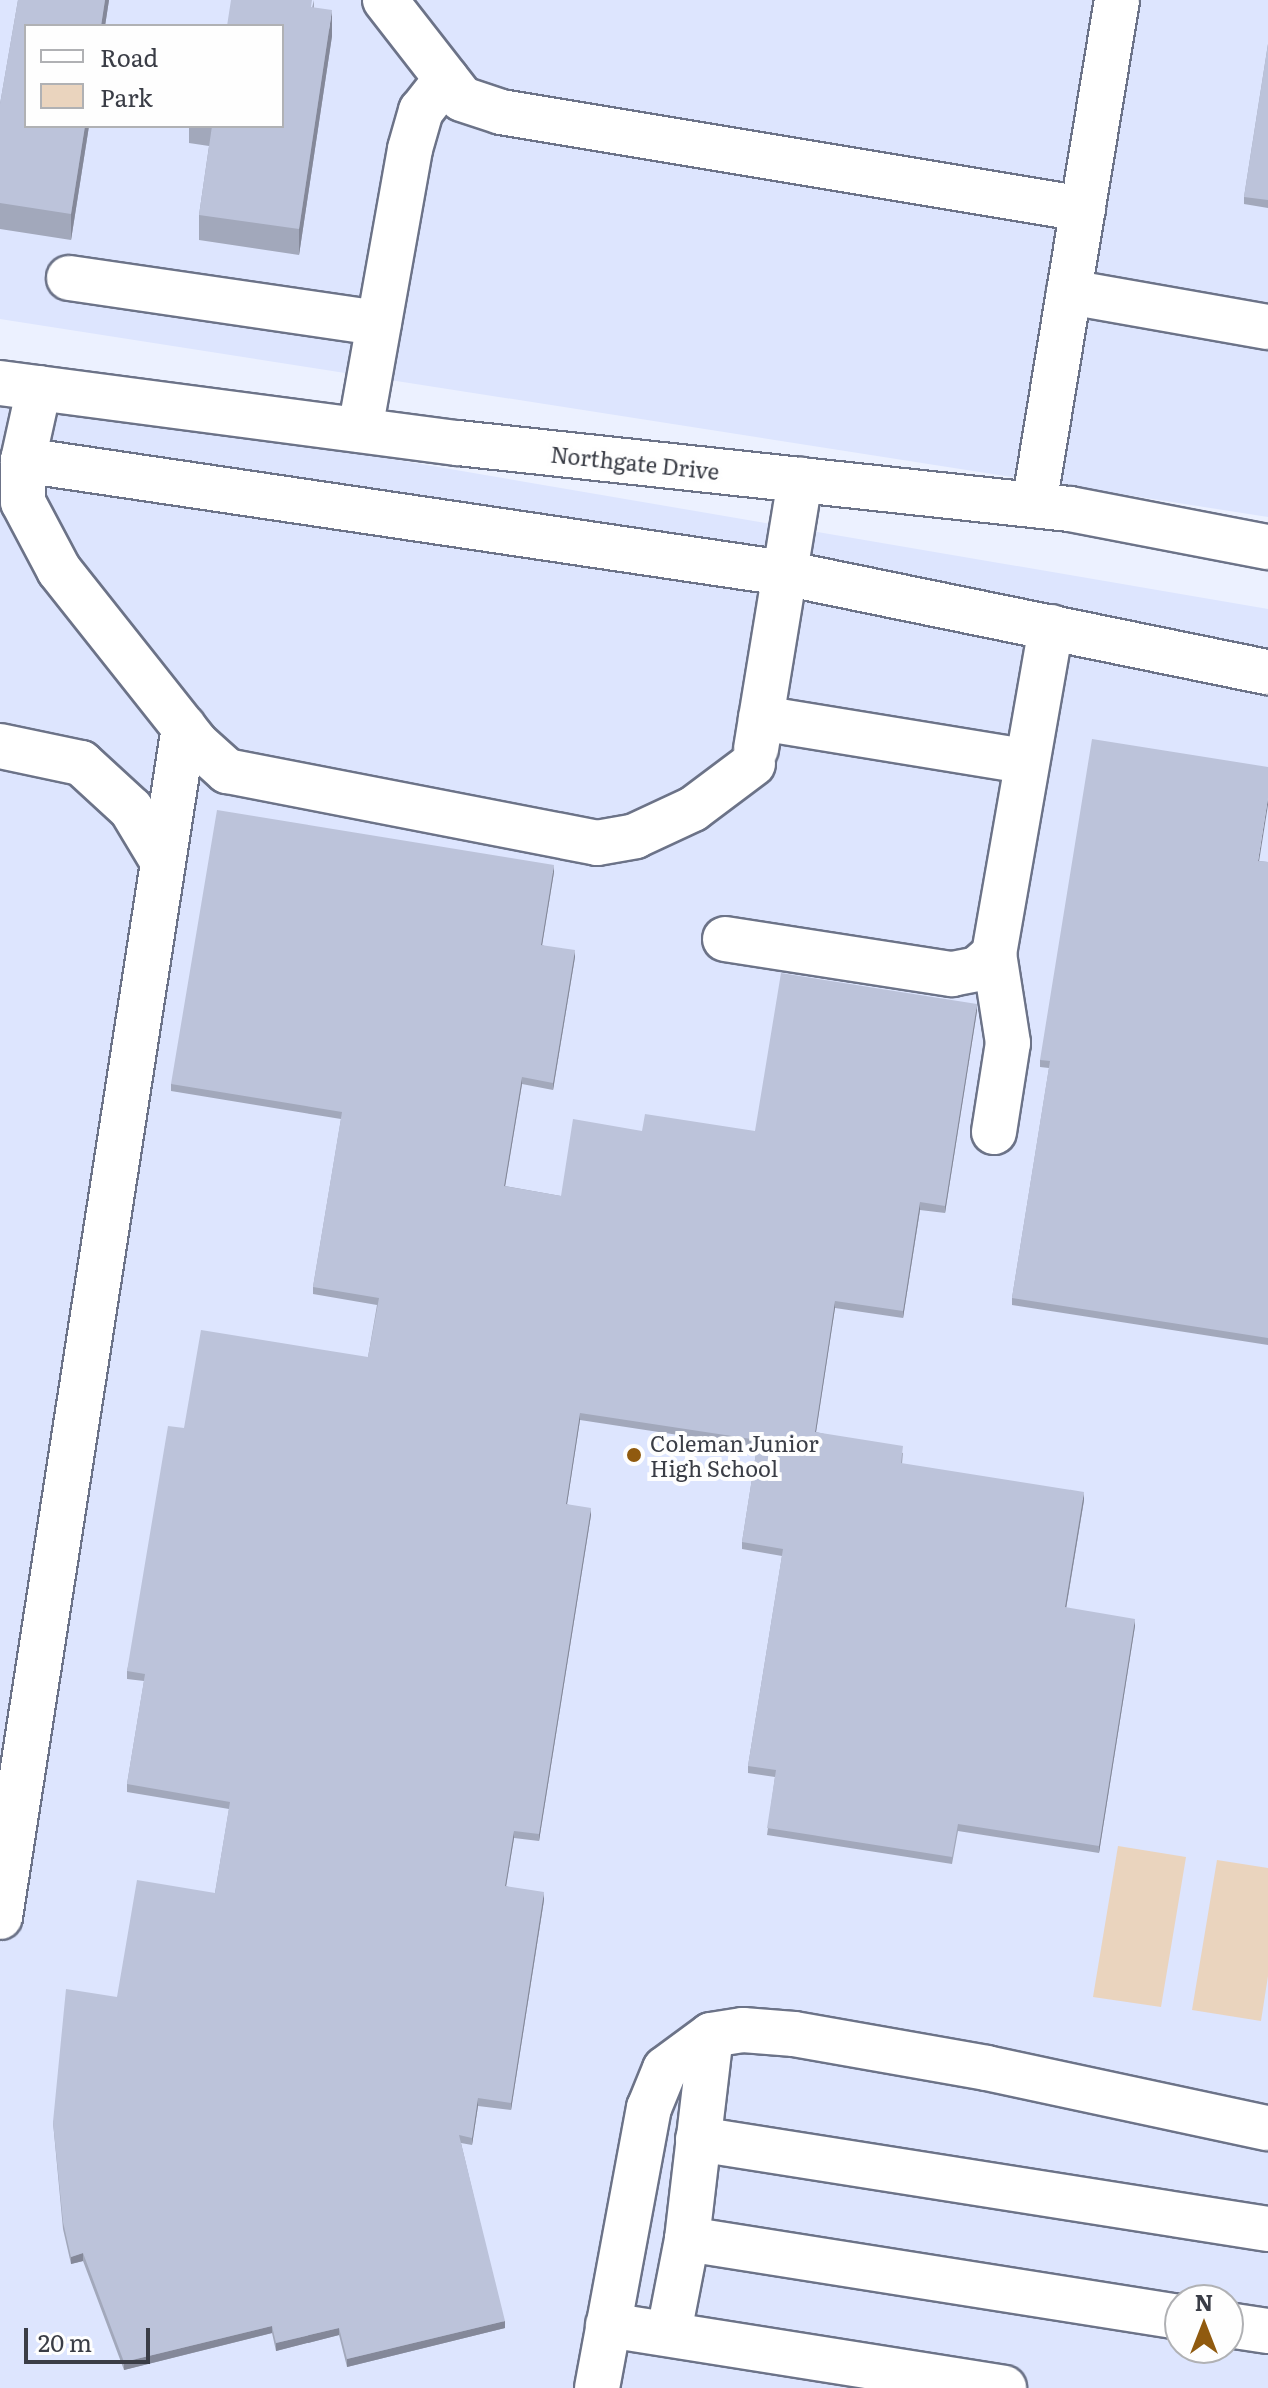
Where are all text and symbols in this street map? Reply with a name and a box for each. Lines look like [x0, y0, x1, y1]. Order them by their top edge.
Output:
legend [24, 24, 284, 128]
text: Road [100, 39, 158, 74]
text: Park [100, 79, 153, 114]
street label: Northgate Drive [549, 440, 721, 484]
place label: Coleman Junior High School [650, 1429, 819, 1480]
marker: Coleman Junior High School [625, 1446, 643, 1464]
north arrow [1164, 2284, 1244, 2364]
text: N [1195, 2285, 1213, 2318]
scale bar [28, 2312, 154, 2362]
text: 20 m [38, 2324, 92, 2359]

